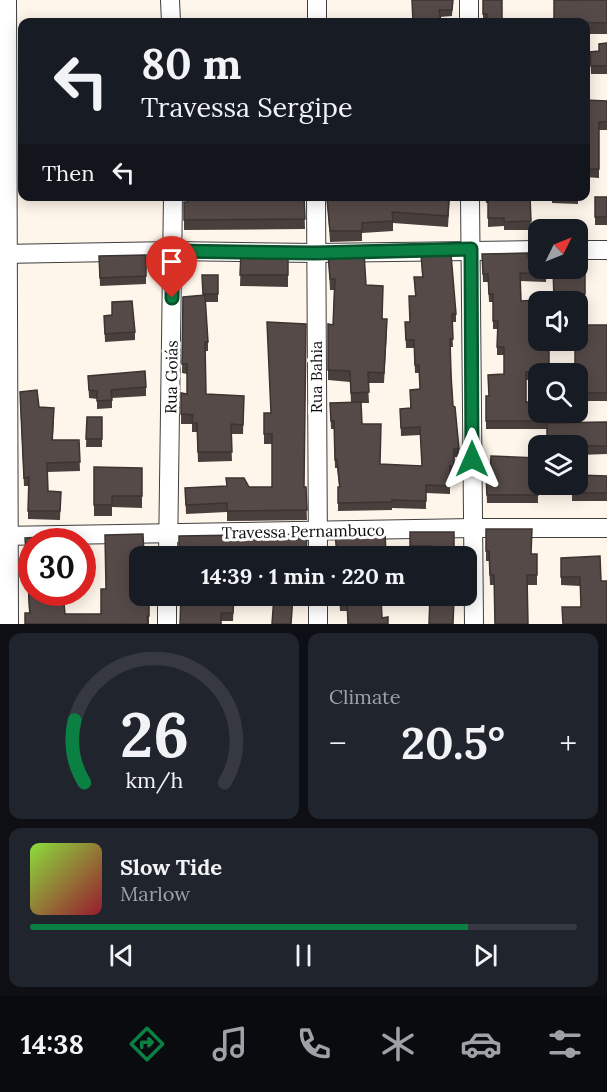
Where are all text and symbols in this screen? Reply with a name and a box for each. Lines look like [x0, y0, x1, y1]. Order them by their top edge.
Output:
text: 80 m [141, 37, 241, 91]
icon: left [42, 42, 120, 120]
text: Travessa Sergipe [141, 90, 353, 124]
icon: left [107, 156, 140, 189]
text: Then [42, 159, 95, 187]
north arrow [528, 219, 588, 279]
map controls [528, 219, 588, 495]
pin [146, 236, 197, 298]
icon: arrive [155, 245, 188, 278]
button: sound [528, 291, 588, 351]
street label: Rua Goiás [160, 340, 182, 414]
street label: Rua Bahia [306, 341, 326, 413]
button: search [528, 363, 588, 423]
position arrow [440, 427, 504, 491]
button: layers [528, 435, 588, 495]
street label: Travessa Pernambuco [221, 520, 385, 542]
speed limit sign: 30 [18, 528, 96, 606]
text: 14:39 · 1 min · 220 m [201, 562, 405, 590]
text: Climate [329, 684, 401, 709]
text: 26 [119, 694, 189, 774]
text: 20.5° [401, 714, 505, 771]
text: − [329, 722, 347, 764]
text: + [559, 722, 577, 764]
text: km/h [125, 766, 183, 794]
text: Slow Tide [120, 853, 222, 881]
text: Marlow [120, 881, 190, 906]
icon: previous [105, 939, 138, 972]
icon: pause [287, 939, 320, 972]
icon: next [469, 939, 502, 972]
icon: directions [126, 1023, 168, 1065]
icon: music [209, 1023, 251, 1065]
icon: phone [293, 1023, 335, 1065]
icon: climate [377, 1023, 419, 1065]
icon: car [460, 1023, 502, 1065]
icon: filters [544, 1023, 586, 1065]
text: 14:38 [21, 1027, 84, 1061]

